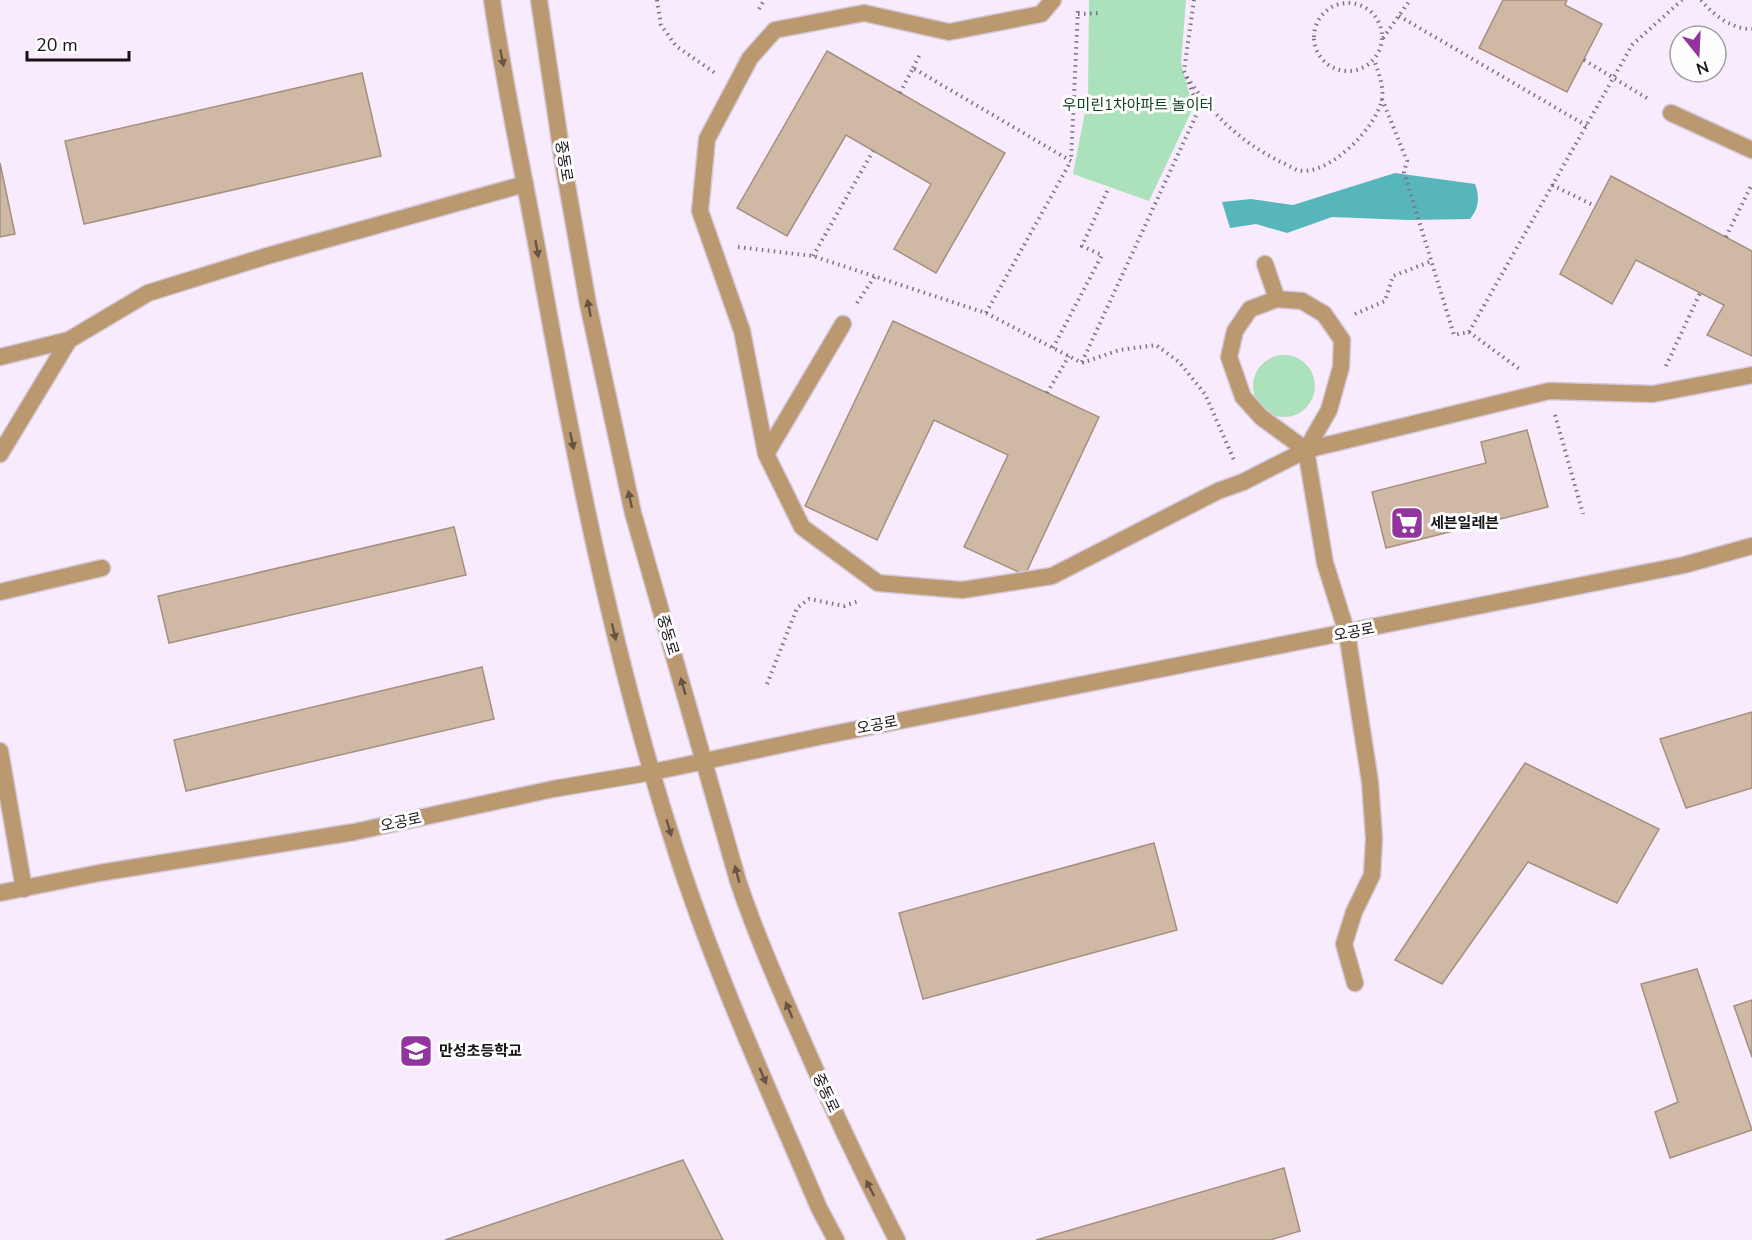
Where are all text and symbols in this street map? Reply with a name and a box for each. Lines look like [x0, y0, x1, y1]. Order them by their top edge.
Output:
scale bar [27, 24, 129, 62]
north arrow [1668, 24, 1728, 84]
text: 20 m [36, 33, 78, 57]
one-way arrow [498, 48, 507, 67]
text: N [1693, 55, 1711, 80]
park label: 우미린1차아파트 놀이터 [1063, 95, 1213, 115]
street label: 중동로 [551, 139, 577, 183]
one-way arrow [533, 240, 542, 259]
one-way arrow [584, 298, 593, 317]
one-way arrow [568, 432, 578, 450]
one-way arrow [625, 489, 634, 508]
supermarket icon: 세븐일레븐 [1389, 505, 1425, 541]
place label: 세븐일레븐 [1430, 513, 1499, 533]
street label: 중동로 [652, 612, 684, 658]
street label: 오공로 [1332, 618, 1376, 646]
one-way arrow [609, 622, 619, 641]
one-way arrow [678, 677, 687, 695]
street label: 오공로 [855, 711, 899, 739]
street label: 오공로 [379, 808, 423, 836]
one-way arrow [665, 819, 674, 837]
one-way arrow [731, 865, 741, 883]
one-way arrow [784, 1001, 794, 1019]
school or university icon: 만성초등학교 [398, 1033, 434, 1069]
place label: 만성초등학교 [439, 1041, 522, 1061]
one-way arrow [758, 1067, 767, 1084]
street label: 중동로 [808, 1070, 844, 1116]
one-way arrow [866, 1179, 875, 1196]

